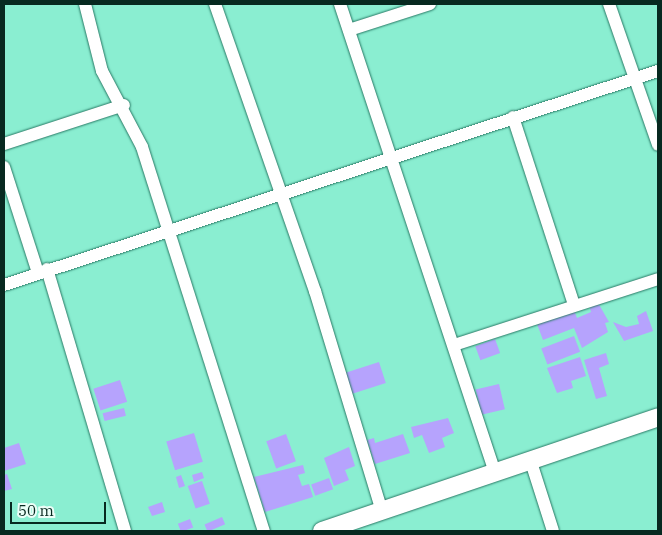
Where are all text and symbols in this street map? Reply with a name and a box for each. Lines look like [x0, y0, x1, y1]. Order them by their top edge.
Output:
scale bar [12, 492, 109, 524]
text: 50 m [18, 501, 54, 520]

